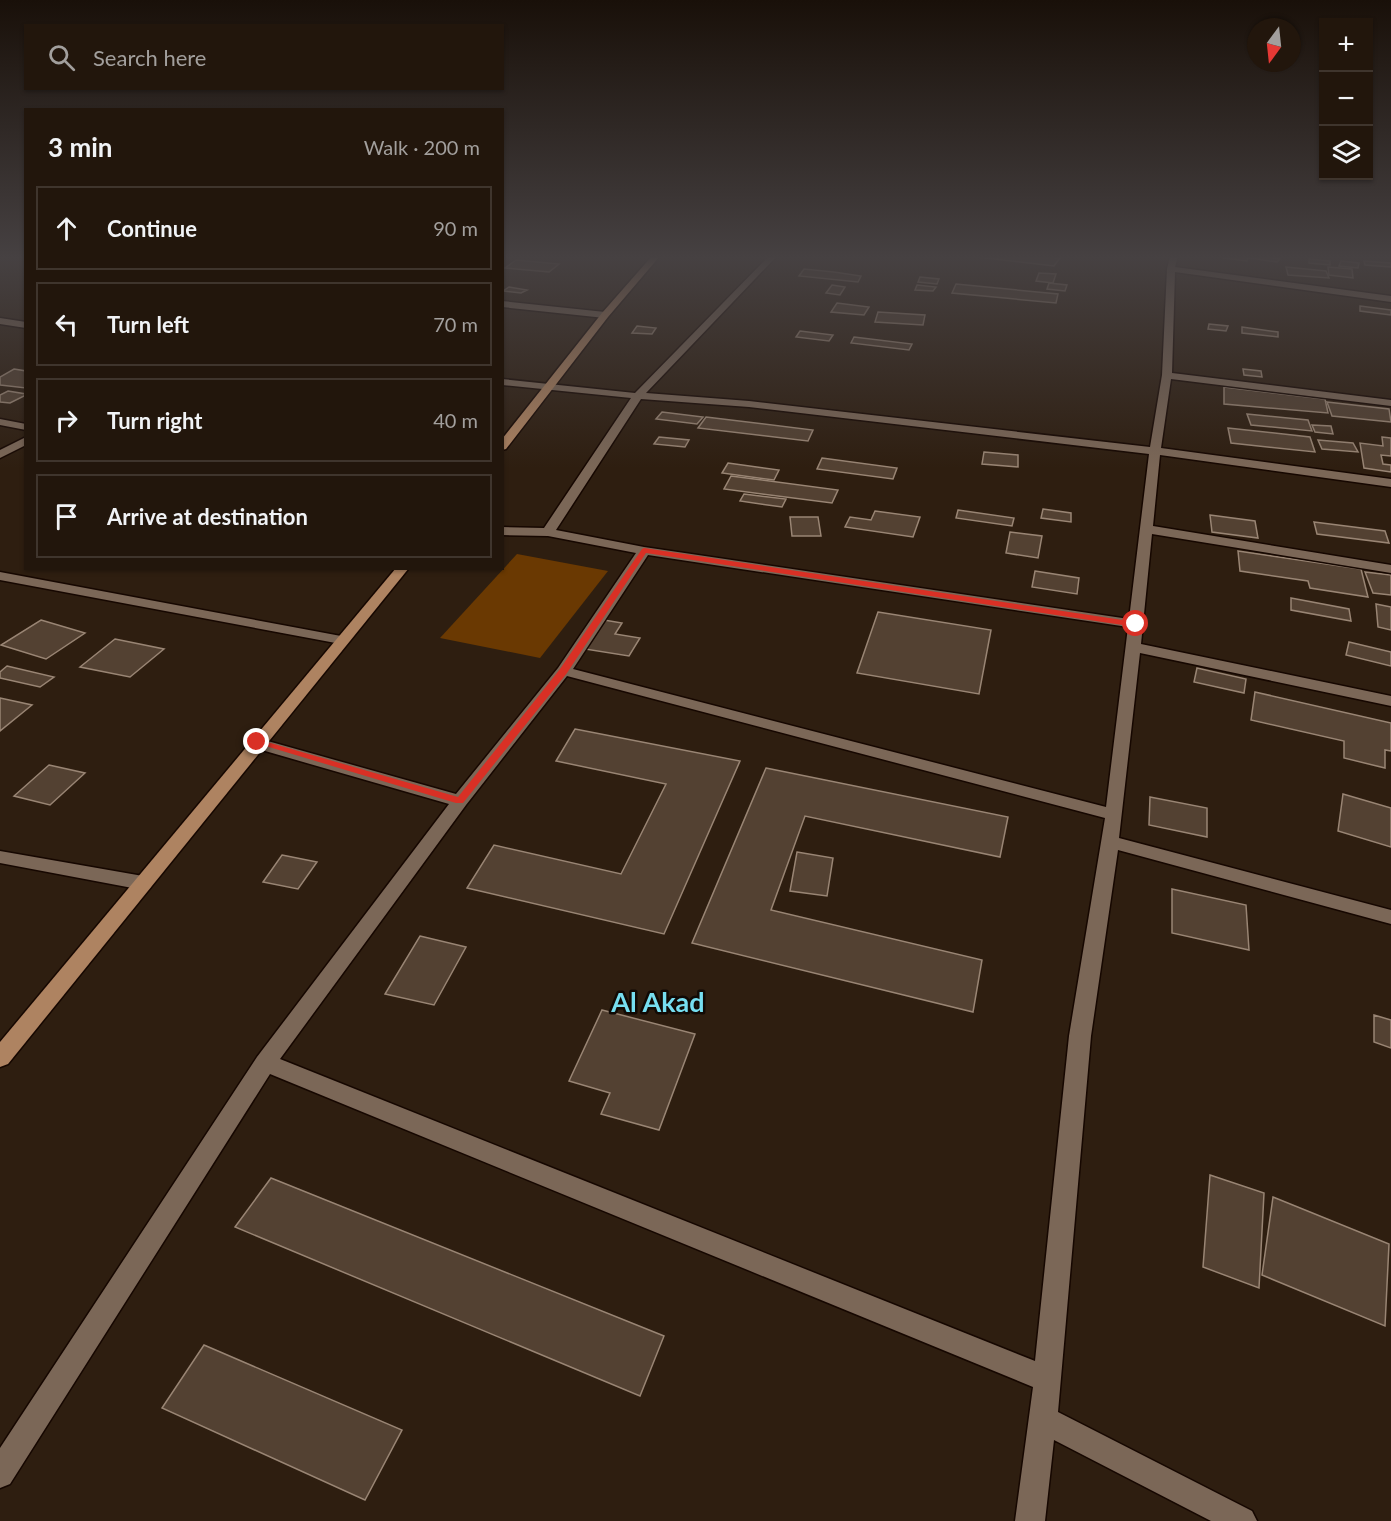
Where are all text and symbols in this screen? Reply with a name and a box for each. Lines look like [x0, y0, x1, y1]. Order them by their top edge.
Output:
north arrow [1247, 18, 1301, 72]
map controls [1319, 18, 1373, 180]
button: + [1319, 18, 1373, 72]
search box [24, 24, 504, 90]
icon: search [45, 41, 78, 74]
text: Search here [93, 44, 206, 71]
button: − [1319, 72, 1373, 126]
button: layers [1319, 126, 1373, 180]
text: 3 min [48, 131, 112, 163]
text: Walk · 200 m [364, 135, 480, 159]
icon: ahead [50, 212, 83, 245]
text: Continue [107, 215, 197, 242]
text: 90 m [433, 216, 478, 240]
icon: left [50, 308, 83, 341]
text: Turn left [107, 311, 189, 338]
text: 70 m [433, 312, 478, 336]
icon: right [50, 404, 83, 437]
text: Turn right [107, 407, 202, 434]
text: 40 m [433, 408, 478, 432]
icon: arrive [50, 500, 83, 533]
text: Arrive at destination [107, 503, 308, 530]
route start [1122, 610, 1148, 636]
route end [243, 728, 269, 754]
district label: Al Akad [610, 985, 705, 1018]

